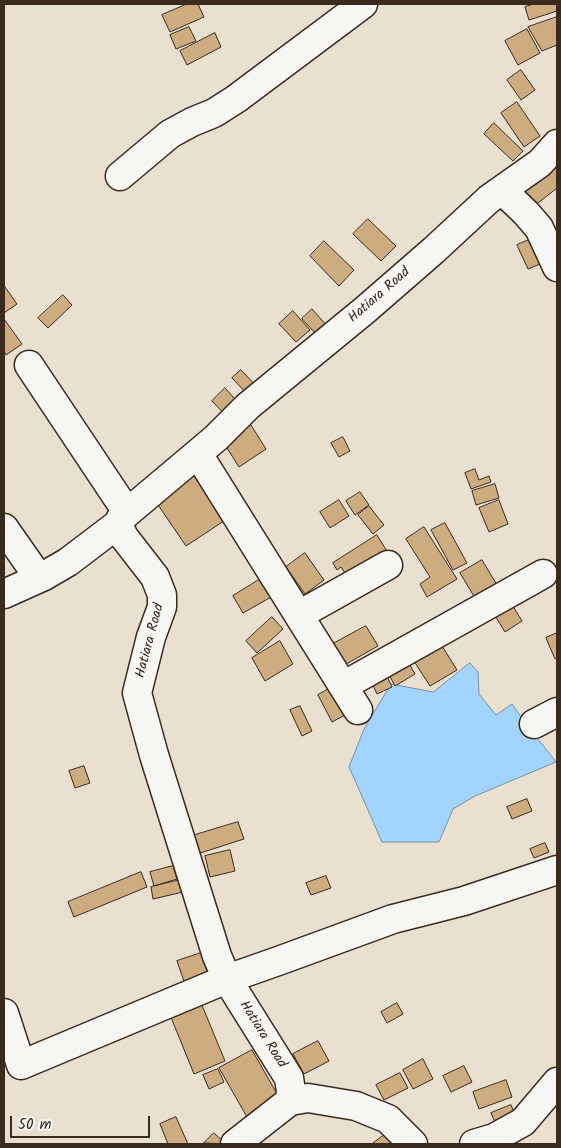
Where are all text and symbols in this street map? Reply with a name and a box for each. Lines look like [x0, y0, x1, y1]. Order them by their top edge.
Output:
street label: Hatiara Road [346, 265, 414, 327]
street label: Hatiara Road [133, 602, 169, 680]
street label: Hatiara Road [235, 998, 289, 1072]
scale bar [12, 1106, 152, 1138]
text: 50 m [18, 1113, 52, 1137]

